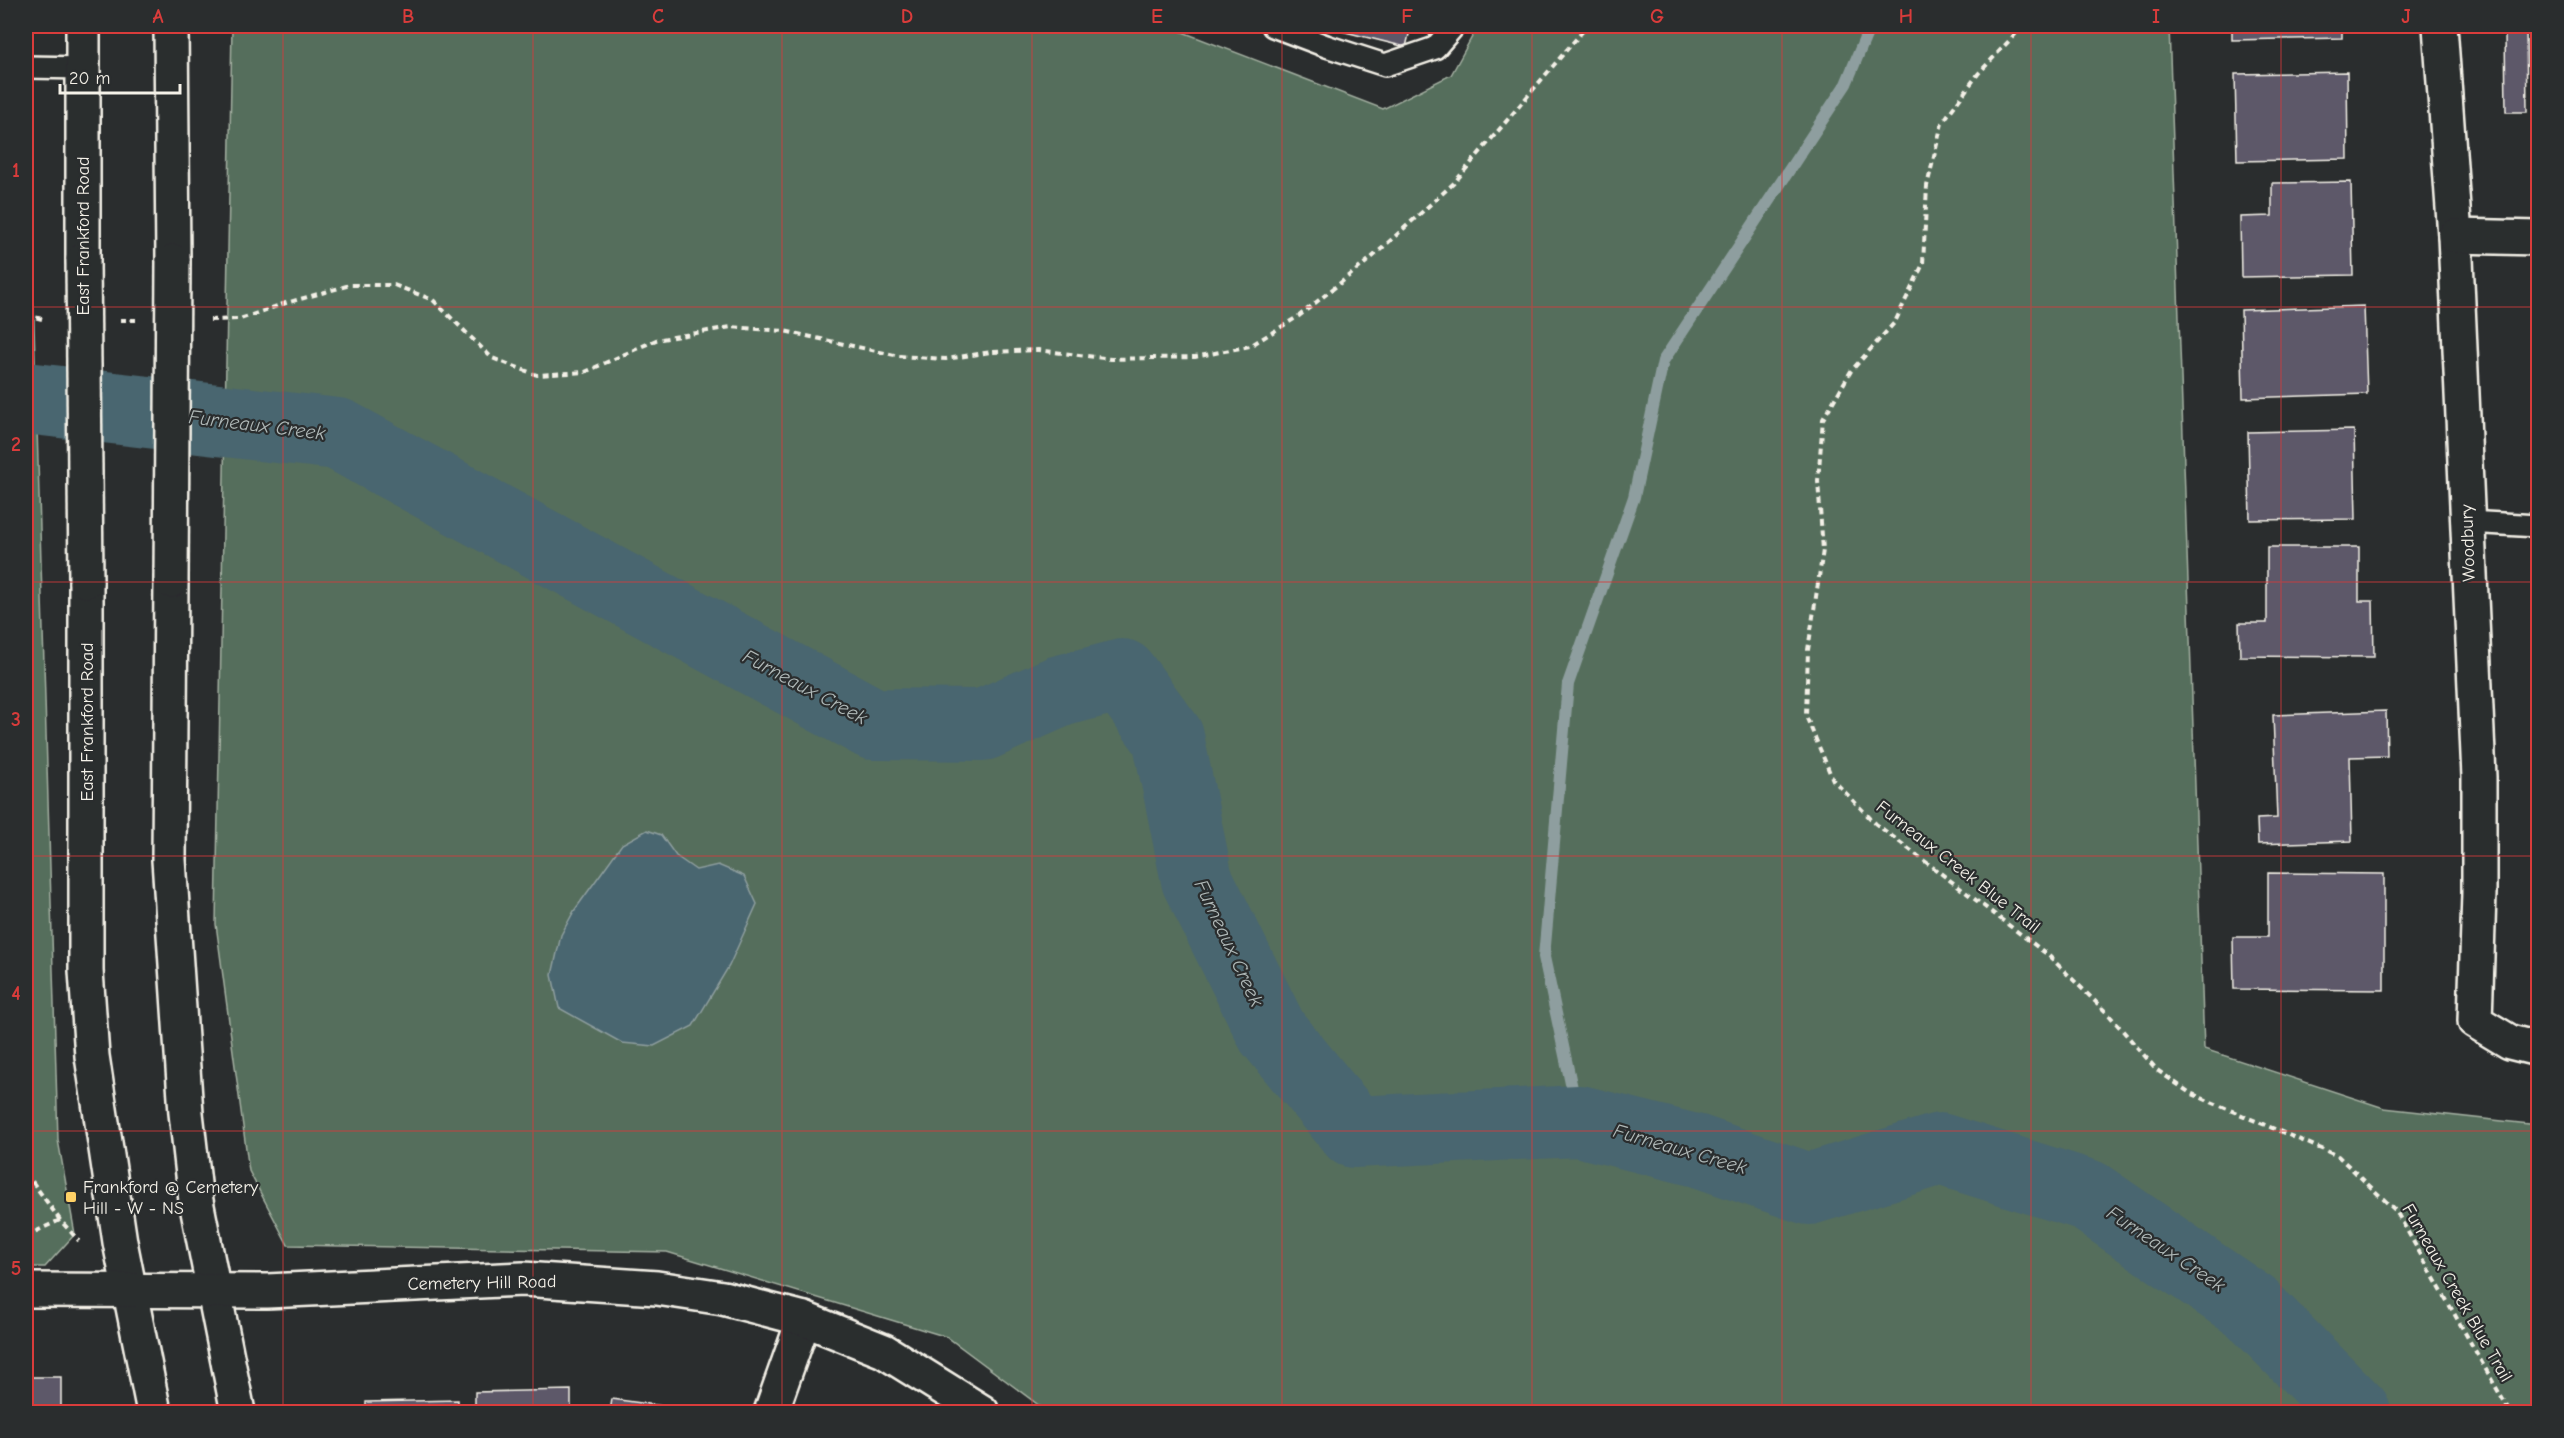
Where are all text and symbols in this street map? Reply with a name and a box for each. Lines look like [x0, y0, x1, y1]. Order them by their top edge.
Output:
text: A [152, 5, 164, 28]
text: B [402, 5, 414, 28]
text: C [652, 5, 664, 28]
text: D [901, 5, 913, 28]
text: E [1151, 5, 1163, 28]
text: F [1401, 5, 1413, 28]
text: G [1650, 5, 1664, 28]
text: H [1899, 5, 1913, 28]
text: I [2152, 5, 2160, 28]
text: J [2401, 5, 2411, 28]
scale bar [60, 57, 180, 95]
text: 20 m [69, 68, 110, 89]
street label: East Frankford Road [73, 156, 94, 316]
text: 1 [12, 159, 20, 182]
water label: Furneaux Creek [187, 405, 327, 445]
text: 2 [11, 433, 21, 456]
street label: Woodbury [2456, 503, 2480, 582]
street label: East Frankford Road [77, 642, 98, 802]
water label: Furneaux Creek [739, 645, 871, 730]
text: 3 [11, 708, 21, 731]
street label: Furneaux Creek Blue Trail [1872, 796, 2044, 938]
water label: Furneaux Creek [1190, 876, 1269, 1010]
text: 4 [11, 982, 21, 1005]
water label: Furneaux Creek [1611, 1119, 1750, 1179]
place label: Frankford @ Cemetery Hill - W - NS [83, 1177, 259, 1219]
marker: Frankford @ Cemetery Hill - W - NS [64, 1190, 78, 1204]
street label: Furneaux Creek Blue Trail [2397, 1200, 2517, 1386]
water label: Furneaux Creek [2103, 1201, 2230, 1297]
text: 5 [11, 1257, 21, 1280]
street label: Cemetery Hill Road [407, 1271, 557, 1295]

